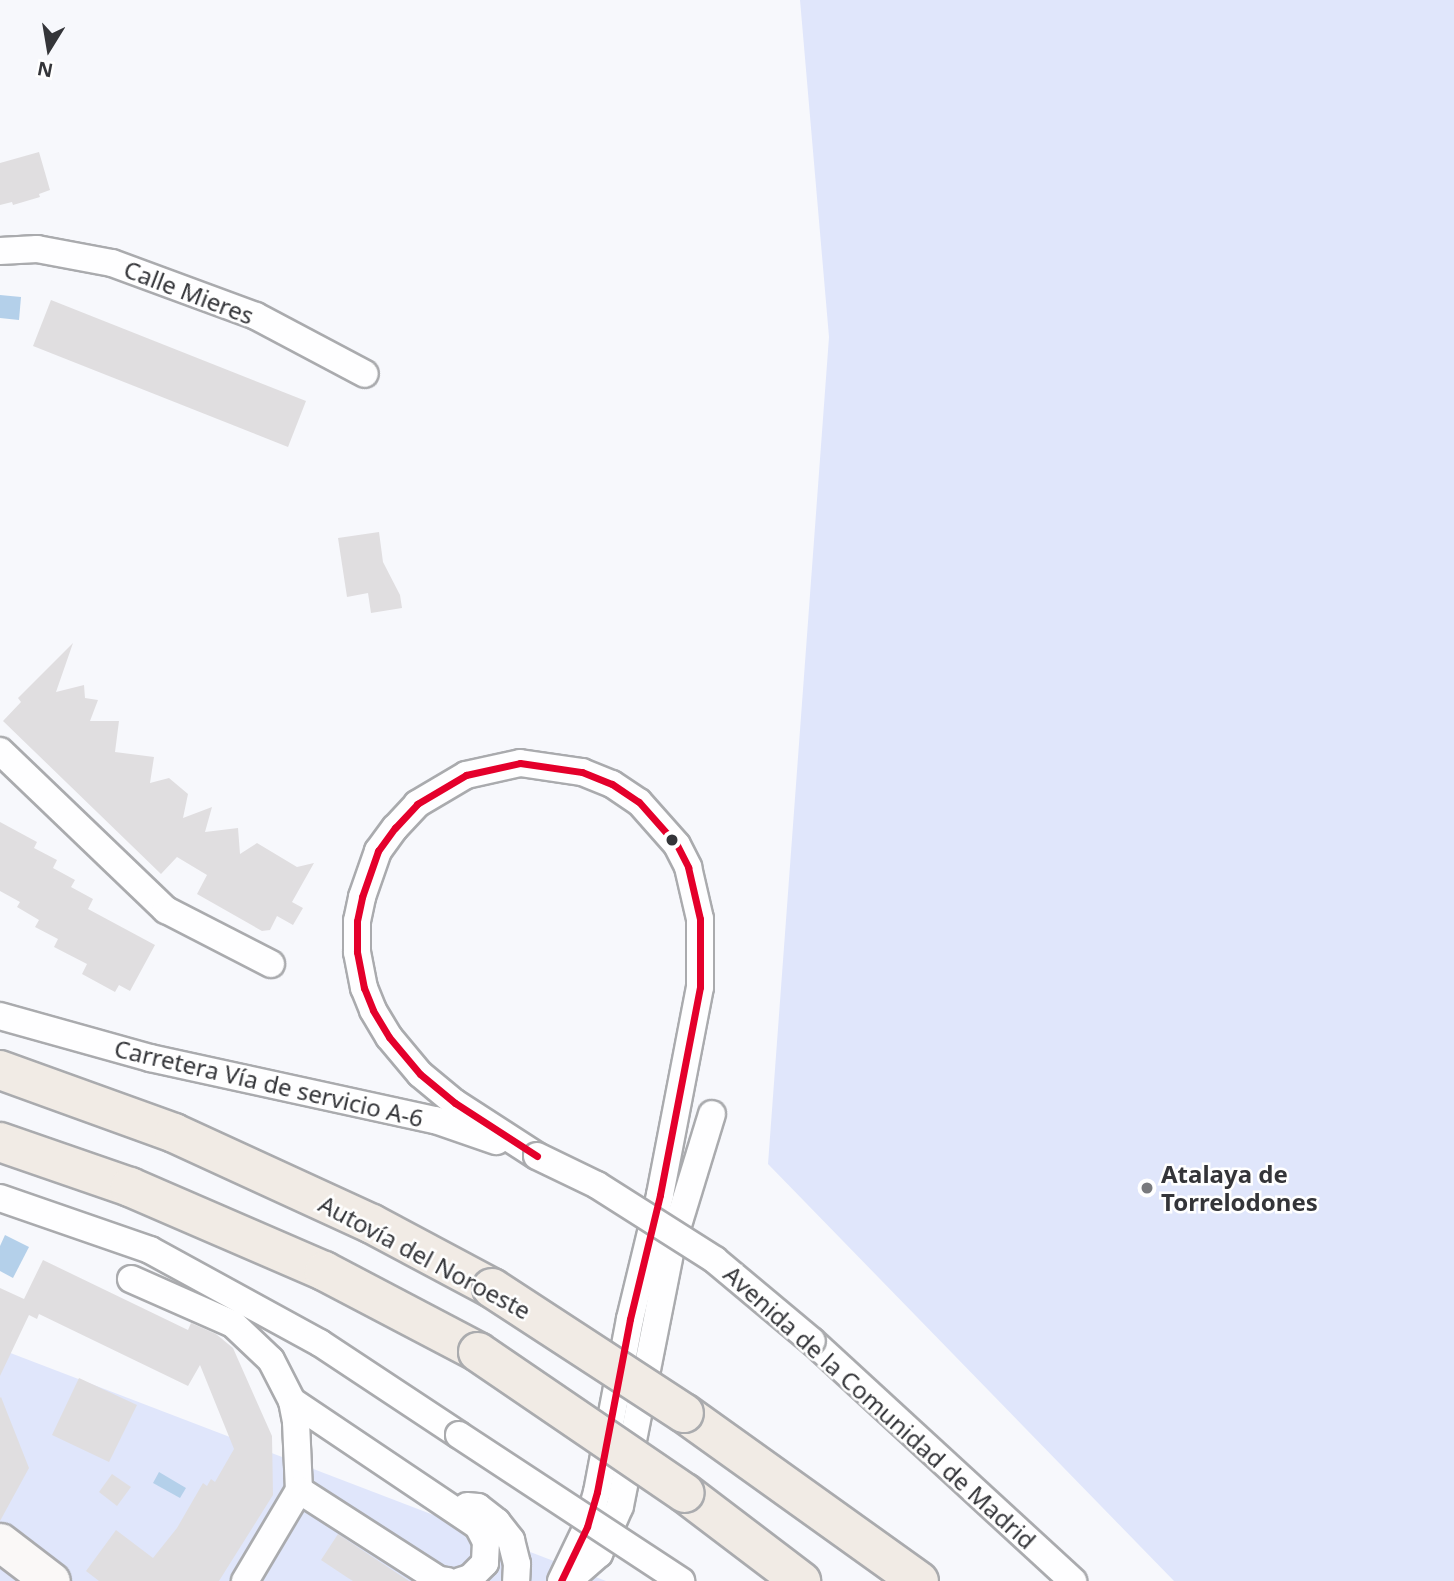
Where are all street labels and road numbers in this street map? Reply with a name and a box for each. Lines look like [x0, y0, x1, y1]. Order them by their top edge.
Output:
street label: Calle Mieres [120, 254, 258, 330]
street label: Carretera Vía de servicio A-6 [112, 1033, 426, 1133]
street label: Autovía del Noroeste [314, 1189, 536, 1325]
street label: Avenida de la Comunidad de Madrid [718, 1259, 1042, 1555]

